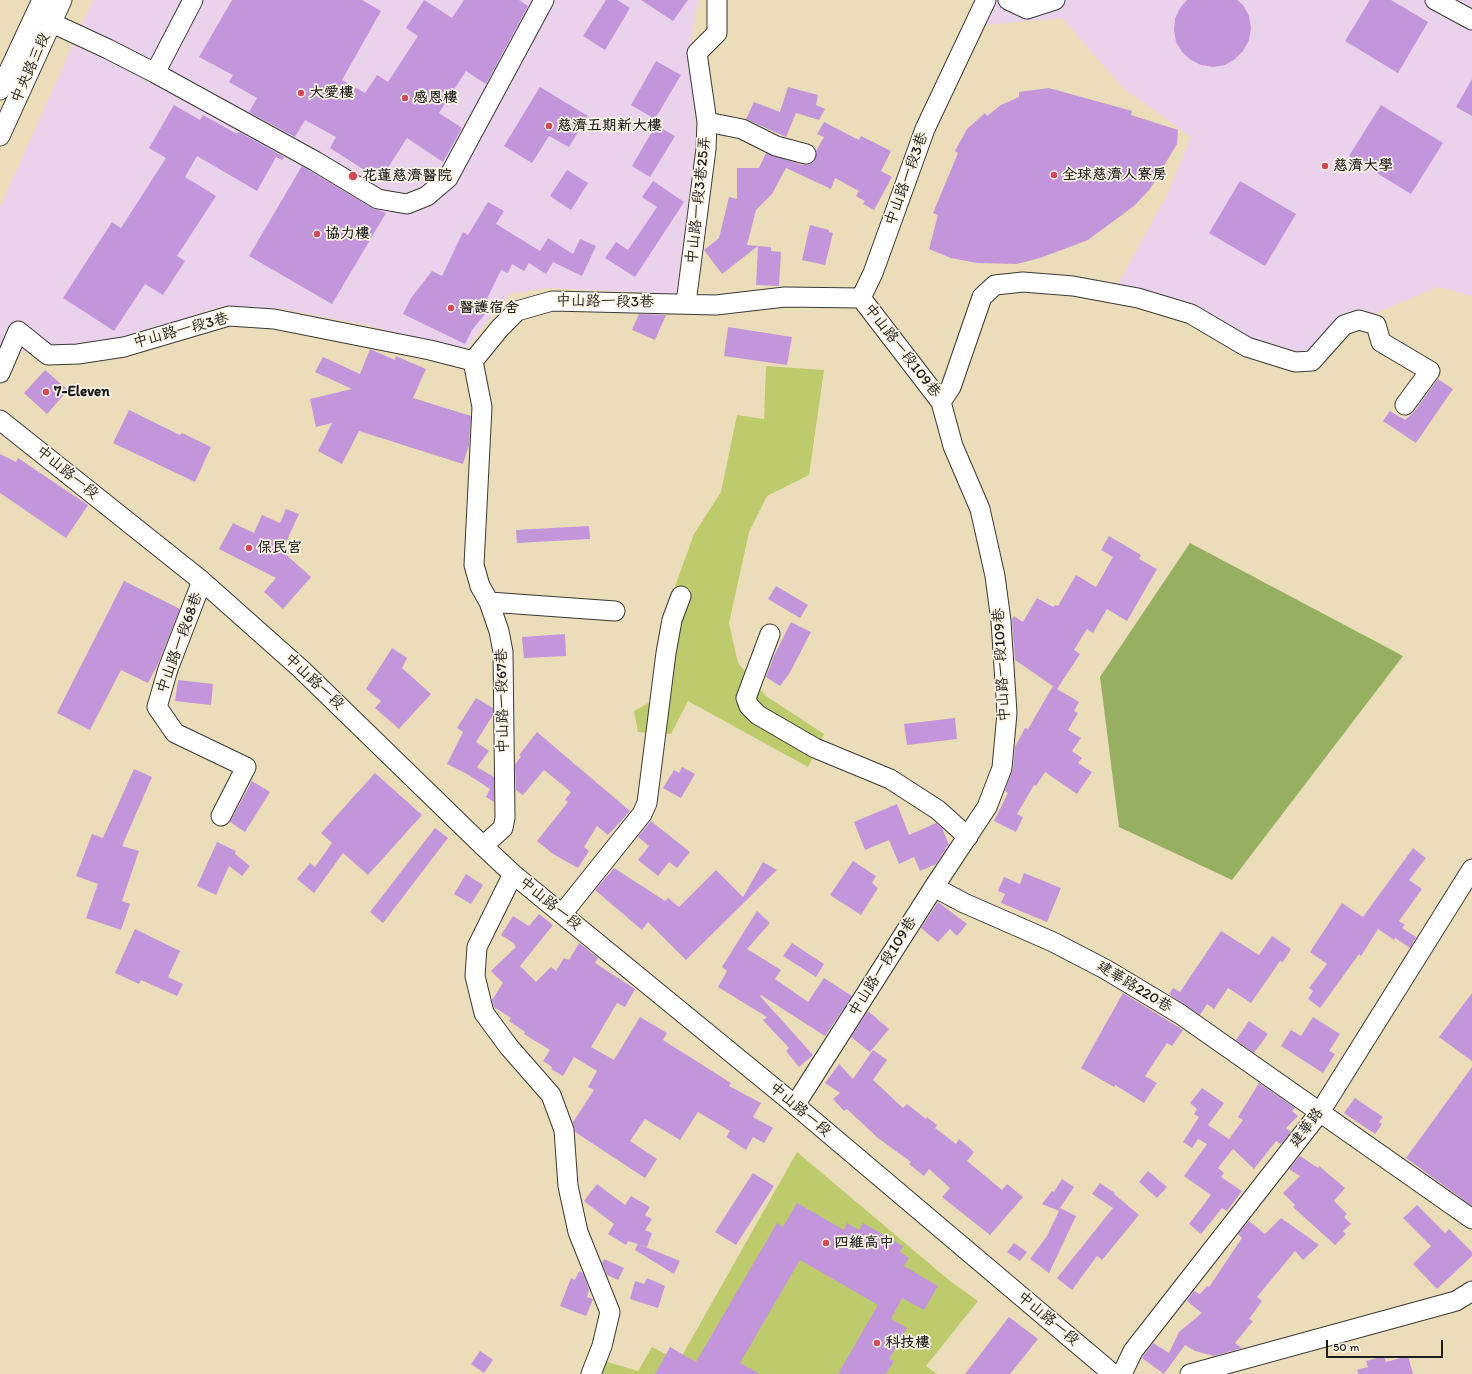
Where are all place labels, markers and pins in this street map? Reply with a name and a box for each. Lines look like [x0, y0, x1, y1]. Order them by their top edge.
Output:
place label: 大愛樓 [309, 84, 354, 102]
marker: 大愛樓 [296, 88, 306, 98]
place label: 感恩樓 [413, 89, 458, 107]
marker: 感恩樓 [400, 93, 410, 103]
place label: 慈濟五期新大樓 [557, 117, 662, 135]
marker: 慈濟五期新大樓 [544, 121, 554, 131]
place label: 慈濟大學 [1333, 157, 1393, 175]
marker: 慈濟大學 [1320, 161, 1330, 171]
place label: 全球慈濟人寮房 [1062, 166, 1167, 184]
place label: 花蓮慈濟醫院 [362, 167, 452, 185]
marker: 花蓮慈濟醫院 [347, 170, 359, 182]
marker: 全球慈濟人寮房 [1049, 170, 1059, 180]
place label: 協力樓 [325, 225, 370, 243]
marker: 協力樓 [312, 229, 322, 239]
place label: 醫護宿舍 [459, 299, 519, 317]
marker: 醫護宿舍 [446, 303, 456, 313]
place label: 7-Eleven [54, 383, 110, 401]
marker: 7-Eleven [41, 387, 51, 397]
place label: 保民宮 [257, 539, 302, 557]
marker: 保民宮 [244, 543, 254, 553]
place label: 四維高中 [834, 1234, 894, 1252]
marker: 四維高中 [821, 1238, 831, 1248]
place label: 科技樓 [885, 1334, 930, 1352]
marker: 科技樓 [872, 1338, 882, 1348]

